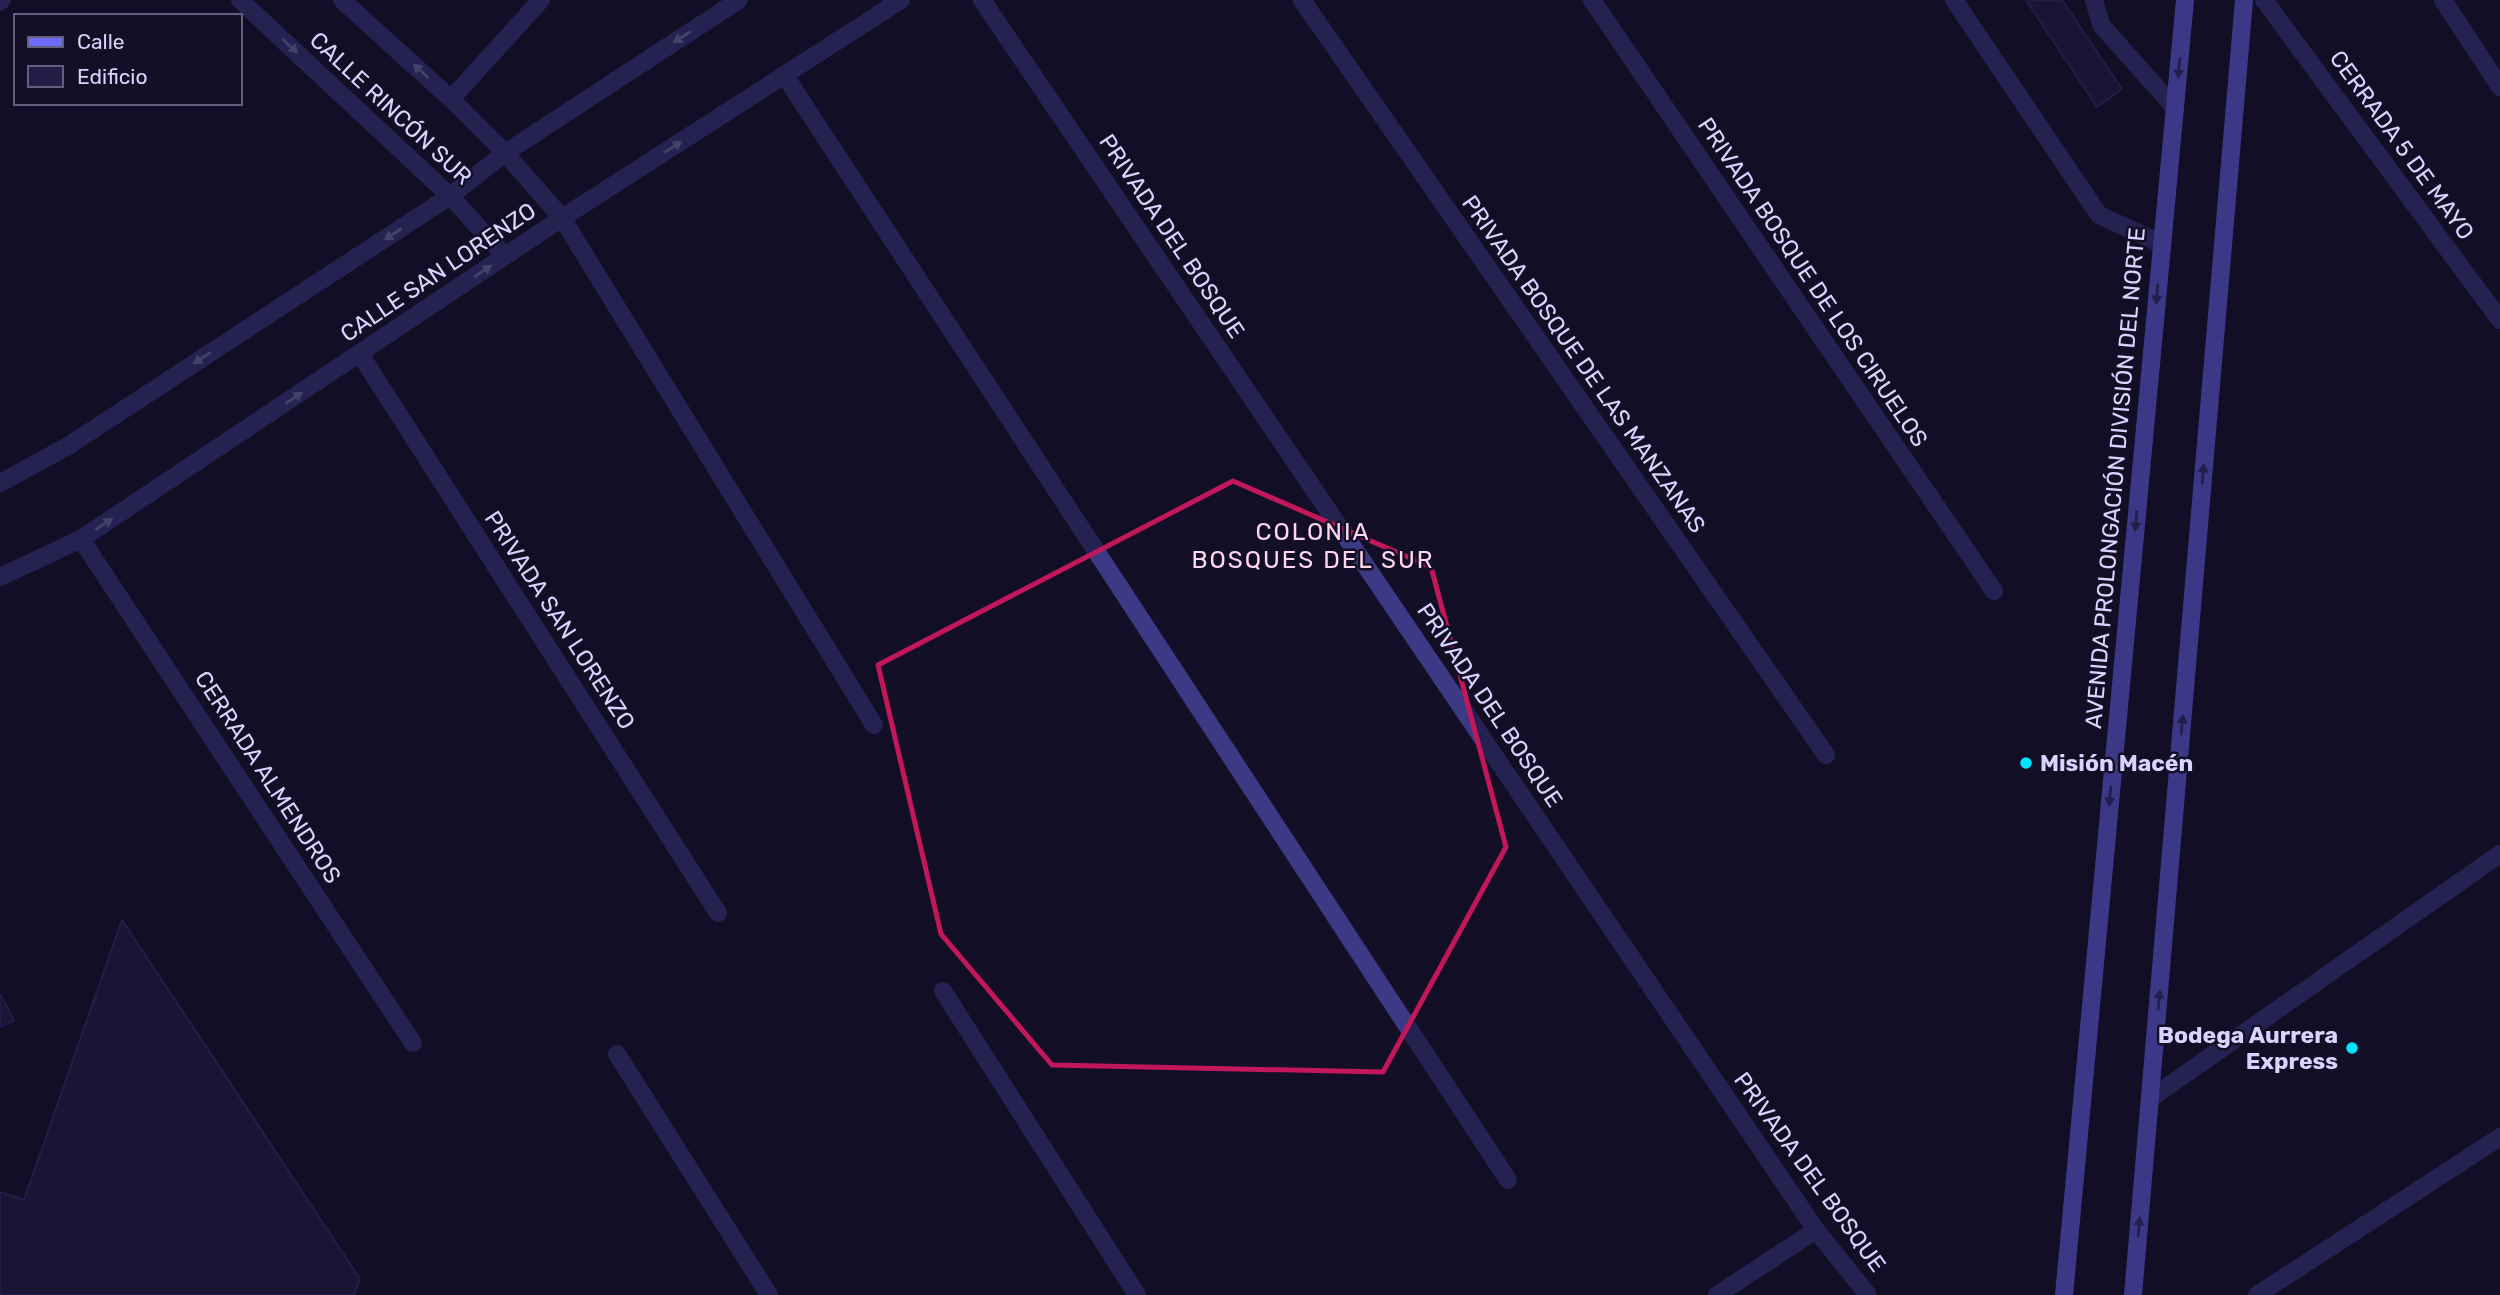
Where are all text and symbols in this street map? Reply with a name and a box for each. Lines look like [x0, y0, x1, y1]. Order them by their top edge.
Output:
legend [14, 14, 242, 105]
street label: CALLE RINCÓN SUR [304, 26, 478, 190]
text: Calle [77, 29, 125, 54]
one-way arrow [673, 31, 692, 44]
one-way arrow [281, 38, 298, 54]
street label: CERRADA 5 DE MAYO [2324, 45, 2480, 245]
one-way arrow [2173, 57, 2184, 79]
one-way arrow [412, 63, 430, 79]
text: Edificio [77, 64, 147, 89]
street label: PRIVADA BOSQUE DE LOS CIRUELOS [1692, 112, 1934, 452]
street label: PRIVADA DEL BOSQUE [1093, 129, 1251, 343]
one-way arrow [664, 141, 683, 154]
street label: PRIVADA BOSQUE DE LAS MANZANAS [1456, 190, 1712, 538]
street label: CALLE SAN LORENZO [335, 196, 541, 348]
street label: AVENIDA PROLONGACIÓN DIVISIÓN DEL NORTE [2079, 226, 2151, 730]
one-way arrow [383, 227, 402, 240]
one-way arrow [473, 265, 492, 278]
one-way arrow [2151, 284, 2162, 306]
one-way arrow [193, 351, 212, 364]
one-way arrow [284, 392, 303, 405]
one-way arrow [2198, 463, 2209, 485]
street label: PRIVADA SAN LORENZO [479, 505, 641, 735]
one-way arrow [2130, 510, 2141, 532]
one-way arrow [95, 517, 113, 531]
district label: COLONIA BOSQUES DEL SUR [1192, 518, 1434, 574]
street label: PRIVADA DEL BOSQUE [1411, 598, 1569, 812]
street label: CERRADA ALMENDROS [189, 666, 347, 888]
one-way arrow [2177, 714, 2188, 736]
place label: Misión Macén [2040, 749, 2193, 777]
marker: Misión Macén [2018, 755, 2034, 771]
one-way arrow [2104, 785, 2115, 807]
one-way arrow [2154, 989, 2165, 1011]
place label: Bodega Aurrera Express [2158, 1021, 2338, 1075]
marker: Bodega Aurrera Express [2344, 1040, 2360, 1056]
street label: PRIVADA DEL BOSQUE [1728, 1067, 1892, 1277]
one-way arrow [2134, 1216, 2145, 1238]

